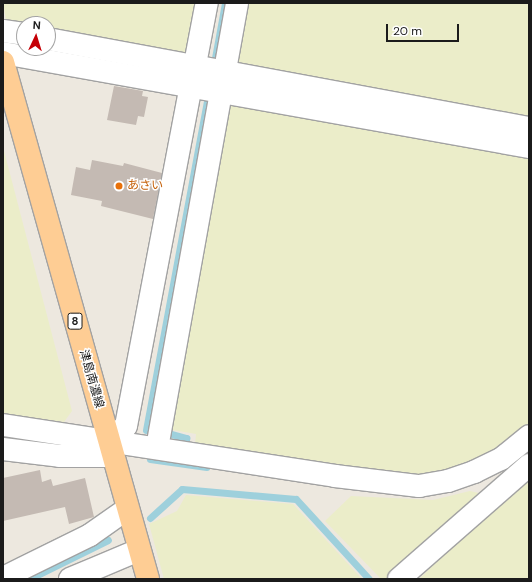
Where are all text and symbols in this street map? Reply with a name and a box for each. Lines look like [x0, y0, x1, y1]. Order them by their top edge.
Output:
north arrow [16, 16, 56, 56]
scale bar [388, 16, 461, 42]
text: N [32, 18, 41, 32]
text: 20 m [393, 23, 422, 39]
place label: あさい [127, 179, 163, 193]
marker: あさい [114, 181, 124, 191]
road number: 8 [67, 312, 83, 330]
street label: 津島南濃線 [76, 348, 106, 410]

